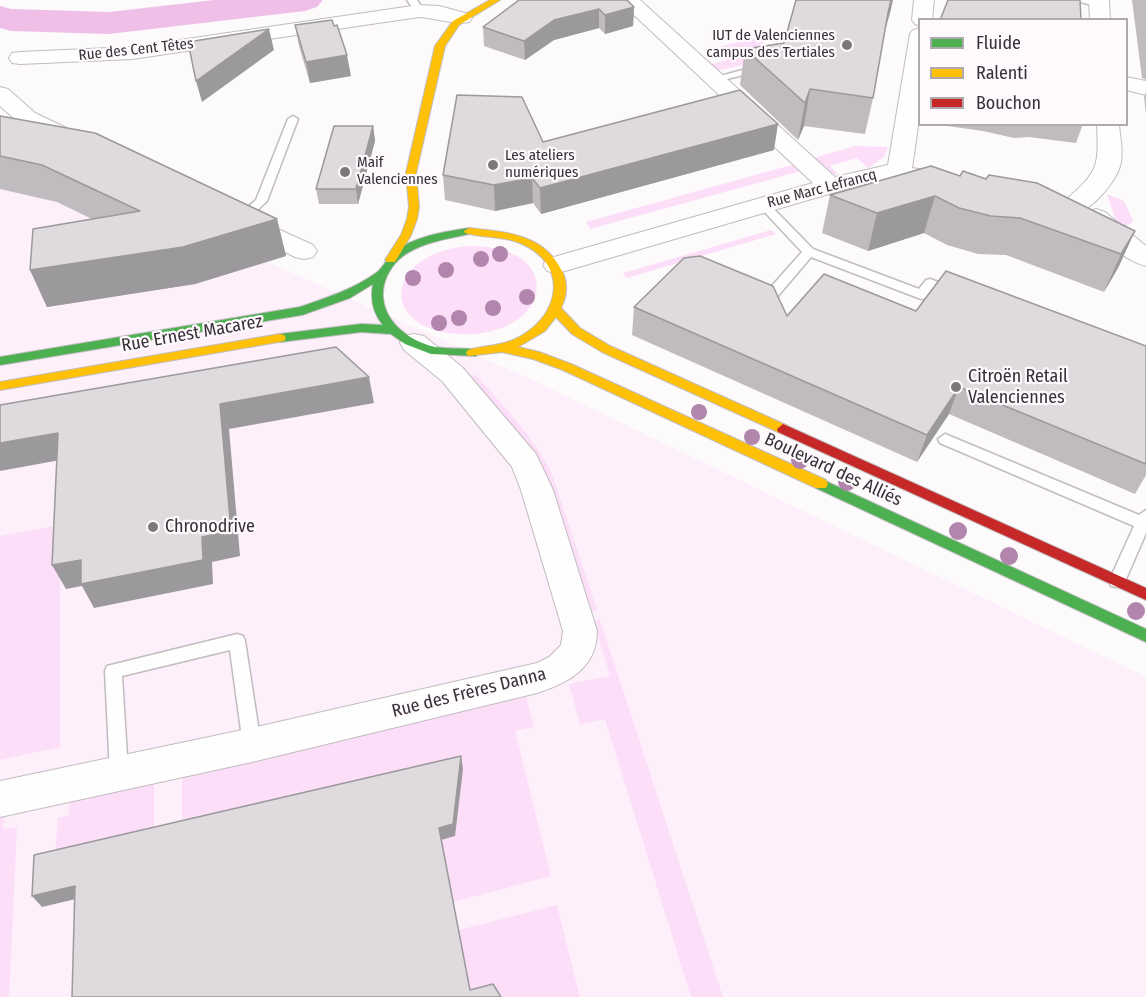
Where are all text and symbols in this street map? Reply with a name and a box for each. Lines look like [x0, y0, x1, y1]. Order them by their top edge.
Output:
legend [918, 18, 1128, 126]
place label: IUT de Valenciennes campus des Tertiales [706, 27, 835, 62]
text: Fluide [976, 32, 1021, 54]
street label: Rue des Cent Têtes [78, 35, 194, 65]
marker: IUT de Valenciennes campus des Tertiales [840, 38, 854, 52]
text: Ralenti [976, 62, 1028, 84]
text: Bouchon [976, 92, 1041, 114]
place label: Les ateliers numériques [505, 147, 578, 182]
place label: Maif Valenciennes [357, 154, 438, 189]
marker: Les ateliers numériques [486, 158, 500, 172]
marker: Maif Valenciennes [338, 165, 352, 179]
street label: Rue Marc Lefrancq [765, 166, 879, 212]
street label: Rue Ernest Macarez [120, 311, 264, 357]
place label: Citroën Retail Valenciennes [968, 366, 1068, 409]
marker: Citroën Retail Valenciennes [949, 380, 963, 394]
street label: Boulevard des Alliés [761, 429, 905, 511]
place label: Chronodrive [165, 516, 255, 538]
marker: Chronodrive [146, 520, 160, 534]
street label: Rue des Frères Danna [390, 663, 548, 723]

